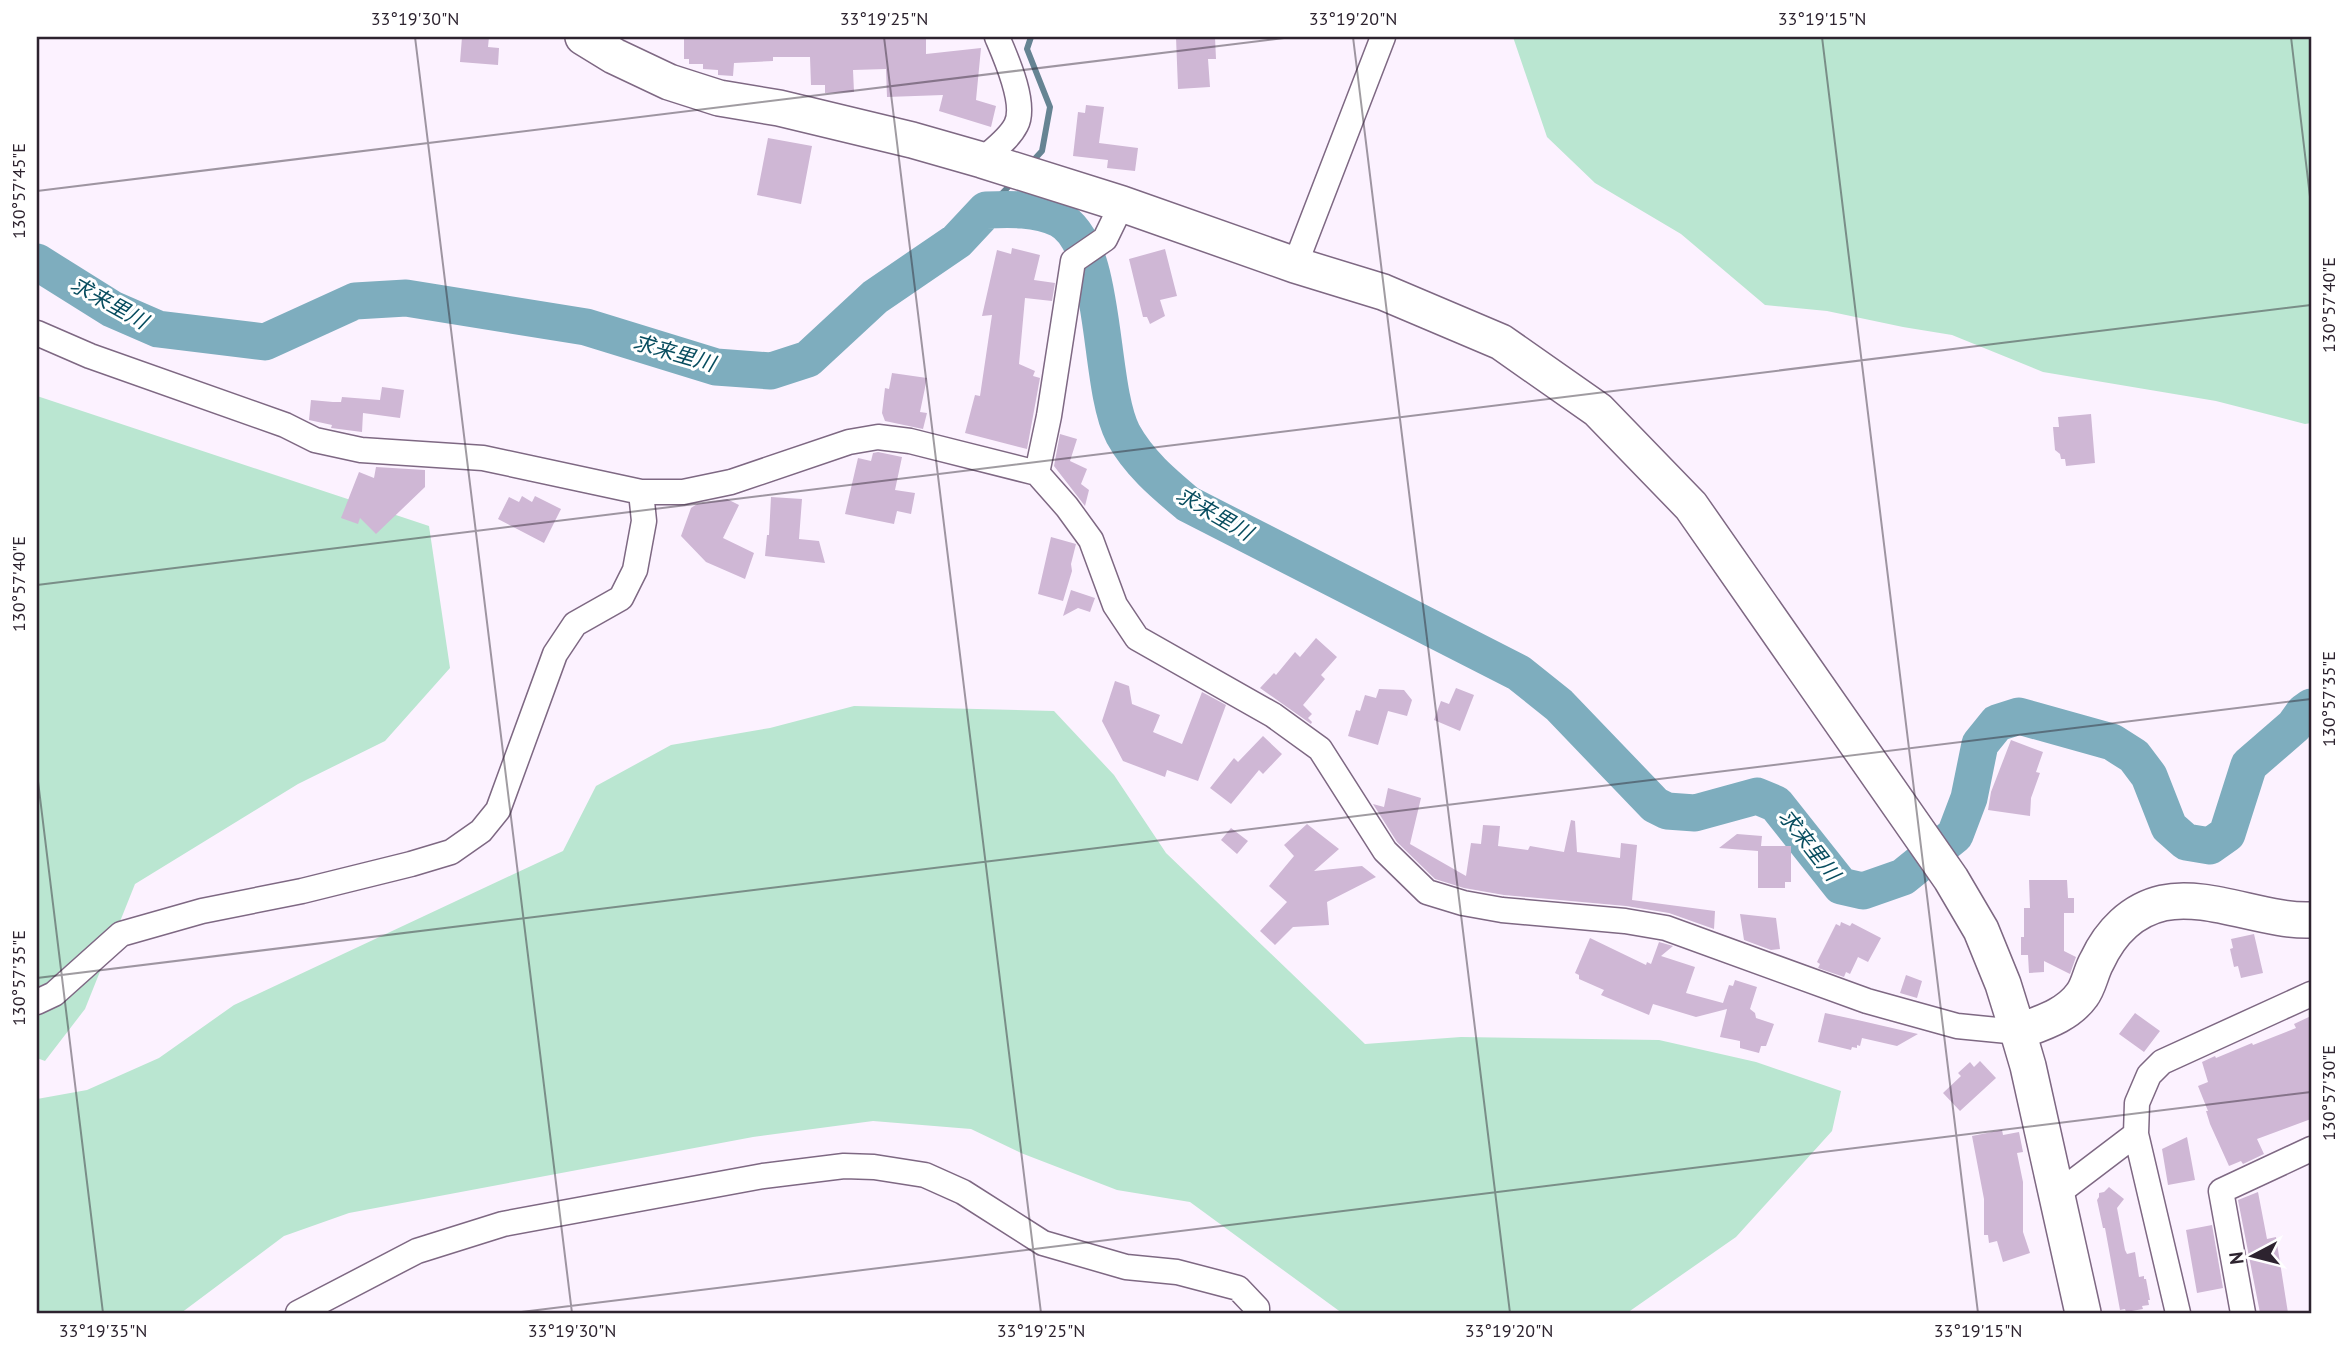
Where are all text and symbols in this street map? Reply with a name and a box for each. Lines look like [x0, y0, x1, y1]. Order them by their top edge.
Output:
text: 33°19'30"N [371, 7, 459, 30]
text: 33°19'25"N [840, 7, 928, 30]
text: 33°19'20"N [1309, 7, 1397, 30]
text: 33°19'15"N [1778, 7, 1866, 30]
text: 130°57'45"E [7, 143, 30, 239]
text: 130°57'40"E [2317, 257, 2340, 353]
water label: 求来里川 [66, 270, 154, 336]
water label: 求来里川 [630, 328, 720, 378]
water label: 求来里川 [1171, 481, 1259, 547]
text: 130°57'40"E [7, 536, 30, 632]
text: 130°57'35"E [2317, 651, 2340, 747]
water label: 求来里川 [1773, 803, 1847, 888]
text: 130°57'35"E [7, 930, 30, 1026]
text: 130°57'30"E [2317, 1045, 2340, 1141]
north arrow [2218, 1220, 2288, 1290]
text: N [2223, 1250, 2249, 1266]
text: 33°19'35"N [59, 1319, 147, 1342]
text: 33°19'30"N [528, 1319, 616, 1342]
text: 33°19'25"N [997, 1319, 1085, 1342]
text: 33°19'20"N [1465, 1319, 1553, 1342]
text: 33°19'15"N [1934, 1319, 2022, 1342]

